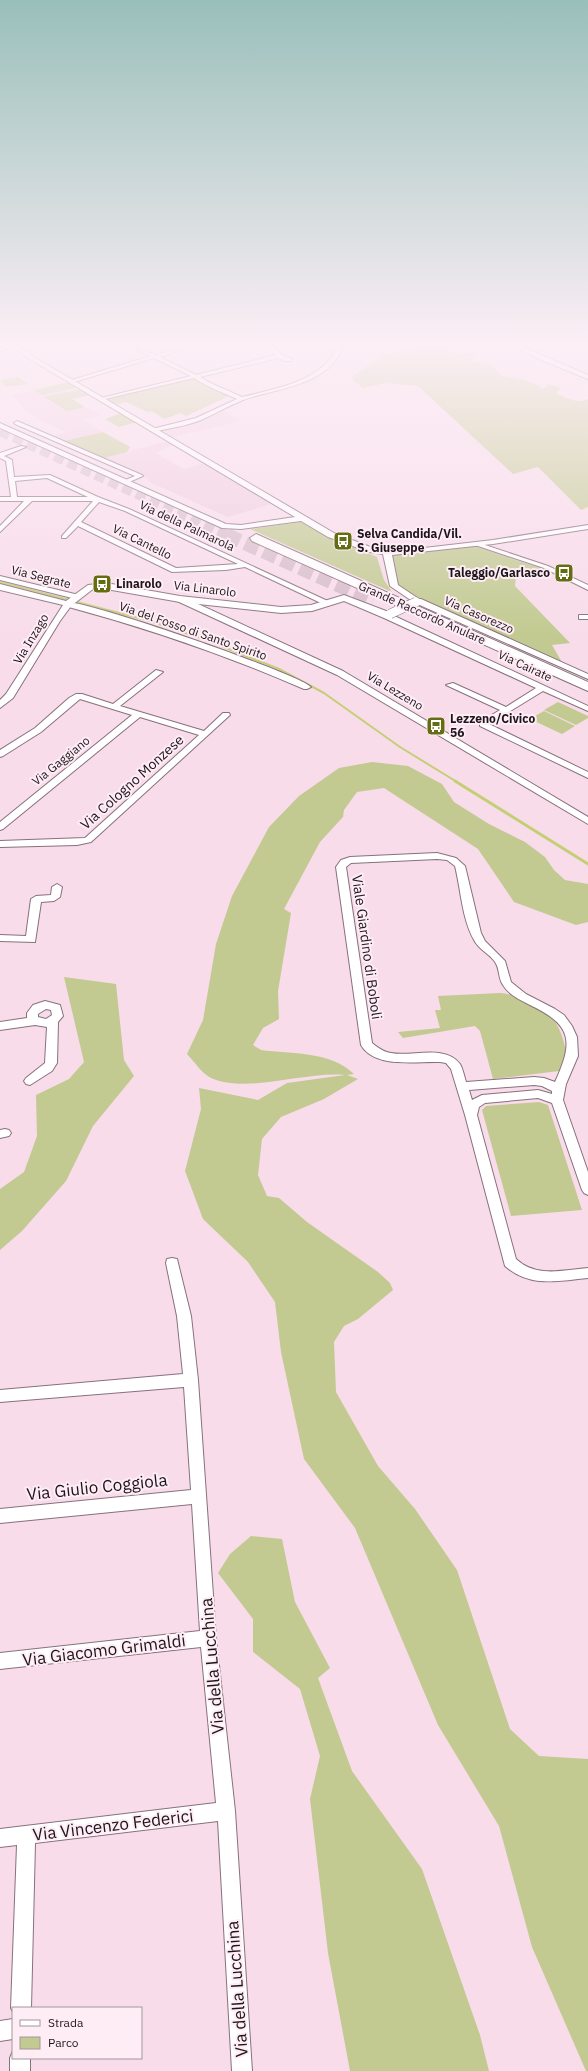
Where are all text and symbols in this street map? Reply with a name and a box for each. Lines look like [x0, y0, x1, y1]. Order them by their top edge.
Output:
street label: Via della Palmarola [137, 497, 238, 554]
street label: Via Cantello [110, 521, 175, 562]
place label: Selva Candida/Vil. S. Giuseppe [357, 526, 462, 555]
bus stop icon: Selva Candida/Vil. S. Giuseppe [332, 530, 354, 552]
street label: Via Segrate [10, 562, 73, 591]
bus stop icon: Taleggio/Garlasco [553, 562, 575, 584]
place label: Taleggio/Garlasco [448, 565, 550, 580]
bus stop icon: Linarolo [91, 573, 113, 595]
place label: Linarolo [116, 576, 162, 591]
street label: Via Linarolo [173, 577, 237, 600]
street label: Grande Raccordo Anulare [356, 578, 489, 648]
street label: Via Casorezzo [442, 593, 517, 637]
street label: Via del Fosso di Santo Spirito [117, 598, 269, 663]
street label: Via Inzago [10, 611, 52, 667]
street label: Via Cairate [496, 647, 555, 685]
street label: Via Lezzeno [364, 668, 426, 713]
place label: Lezzeno/Civico 56 [450, 711, 535, 740]
bus stop icon: Lezzeno/Civico 56 [425, 715, 447, 737]
street label: Via Cologno Monzese [76, 731, 188, 833]
street label: Via Gaggiano [29, 733, 93, 788]
street label: Viale Giardino di Boboli [348, 873, 386, 1021]
street label: Via Giulio Coggiola [26, 1469, 168, 1505]
street label: Via della Lucchina [195, 1597, 229, 1735]
street label: Via Giacomo Grimaldi [21, 1629, 187, 1671]
street label: Via Vincenzo Federici [31, 1804, 195, 1846]
street label: Via della Lucchina [221, 1920, 253, 2058]
legend [12, 2007, 142, 2059]
text: Strada [48, 2015, 84, 2030]
text: Parco [48, 2035, 79, 2050]

